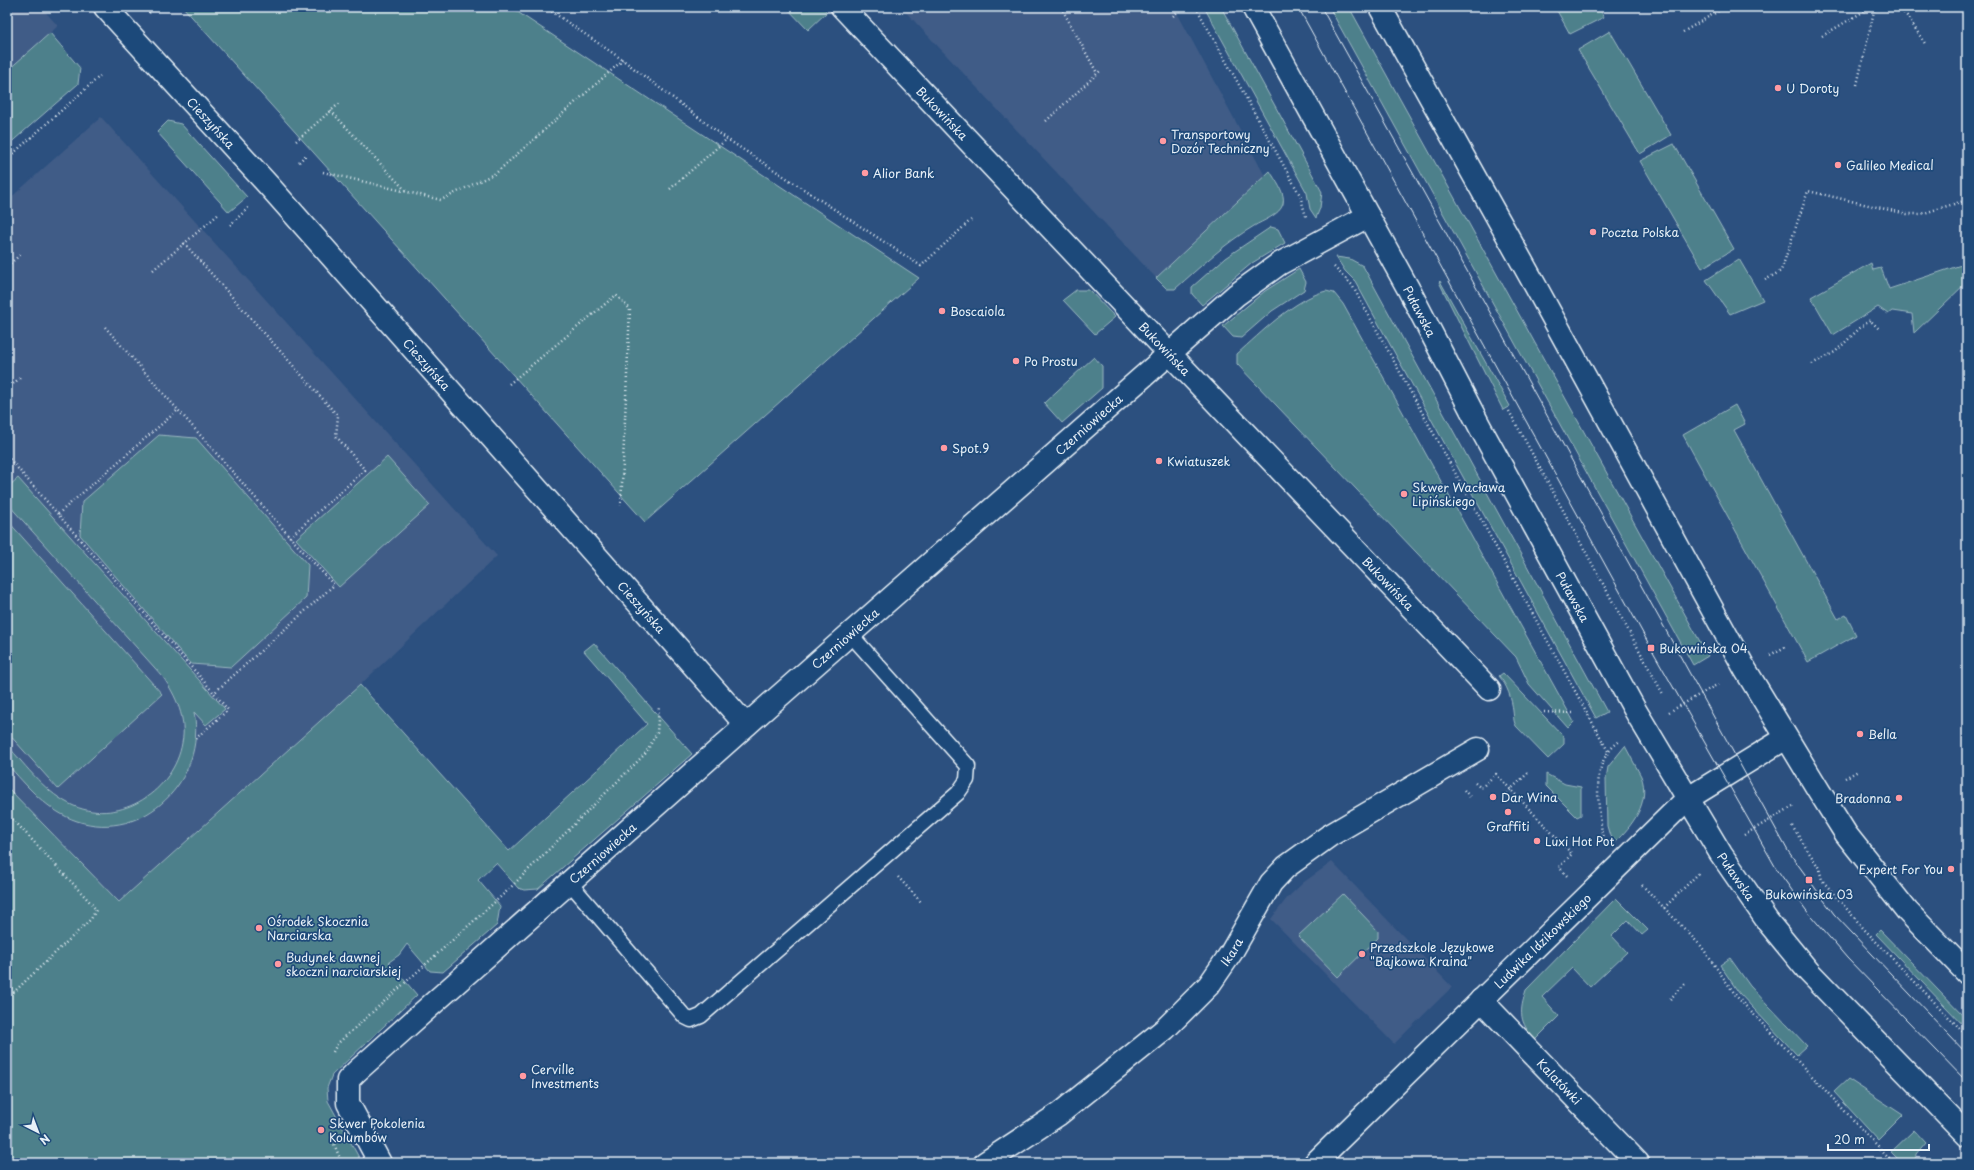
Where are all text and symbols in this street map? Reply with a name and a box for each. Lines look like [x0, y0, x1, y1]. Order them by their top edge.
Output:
place label: U Doroty [1786, 79, 1839, 97]
street label: Bukowińska [912, 82, 973, 144]
marker: U Doroty [1773, 83, 1783, 93]
street label: Cieszyńska [183, 93, 240, 153]
place label: Transportowy Dozór Techniczny [1171, 125, 1270, 157]
marker: Transportowy Dozór Techniczny [1158, 136, 1168, 146]
place label: Galileo Medical [1846, 156, 1934, 174]
marker: Galileo Medical [1833, 160, 1843, 170]
place label: Alior Bank [873, 164, 934, 182]
marker: Alior Bank [860, 168, 870, 178]
place label: Poczta Polska [1601, 223, 1679, 241]
marker: Poczta Polska [1588, 227, 1598, 237]
street label: Puławska [1399, 282, 1441, 340]
place label: Boscaiola [950, 302, 1005, 320]
marker: Boscaiola [937, 306, 947, 316]
street label: Bukowińska [1135, 318, 1195, 380]
street label: Cieszyńska [399, 334, 455, 395]
place label: Po Prostu [1024, 352, 1078, 370]
marker: Po Prostu [1011, 356, 1021, 366]
street label: Czerniowiecka [1051, 389, 1127, 459]
place label: Spot.9 [952, 439, 989, 457]
marker: Spot.9 [939, 443, 949, 453]
place label: Kwiatuszek [1167, 452, 1230, 470]
marker: Kwiatuszek [1154, 456, 1164, 466]
place label: Skwer Wacława Lipińskiego [1412, 478, 1506, 510]
marker: Skwer Wacława Lipińskiego [1399, 489, 1409, 499]
street label: Bukowińska [1358, 552, 1419, 614]
street label: Puławska [1552, 568, 1594, 626]
street label: Cieszyńska [614, 577, 670, 637]
street label: Czerniowiecka [807, 603, 883, 673]
place label: Bukowińska 04 [1659, 639, 1748, 657]
marker: Bukowińska 04 [1646, 643, 1656, 653]
place label: Bella [1868, 725, 1897, 743]
marker: Bella [1855, 729, 1865, 739]
place label: Dar Wina [1501, 788, 1558, 806]
place label: Bradonna [1835, 789, 1892, 807]
marker: Dar Wina [1488, 792, 1498, 802]
marker: Bradonna [1894, 793, 1904, 803]
marker: Graffiti [1503, 807, 1513, 817]
place label: Graffiti [1486, 817, 1530, 835]
street label: Czerniowiecka [565, 818, 640, 888]
place label: Luxi Hot Pot [1545, 832, 1614, 850]
marker: Luxi Hot Pot [1532, 836, 1542, 846]
street label: Puławska [1713, 848, 1760, 905]
place label: Expert For You [1859, 860, 1943, 878]
marker: Expert For You [1946, 864, 1956, 874]
marker: Bukowińska 03 [1804, 875, 1814, 885]
place label: Bukowińska 03 [1765, 885, 1853, 903]
street label: Ludwika Idzikowskiego [1490, 889, 1595, 992]
place label: Ośrodek Skocznia Narciarska [267, 912, 369, 944]
marker: Ośrodek Skocznia Narciarska [254, 923, 264, 933]
street label: Ikara [1216, 934, 1247, 970]
place label: Przedszkole Językowe "Bajkowa Kraina" [1370, 938, 1494, 970]
place label: Budynek dawnej skoczni narciarskiej [286, 948, 401, 980]
marker: Przedszkole Językowe "Bajkowa Kraina" [1357, 949, 1367, 959]
marker: Budynek dawnej skoczni narciarskiej [273, 959, 283, 969]
street label: Kalatówki [1533, 1054, 1586, 1109]
place label: Cerville Investments [531, 1060, 599, 1092]
marker: Cerville Investments [518, 1071, 528, 1081]
north arrow [18, 1112, 58, 1152]
place label: Skwer Pokolenia Kolumbów [329, 1114, 426, 1146]
marker: Skwer Pokolenia Kolumbów [316, 1125, 326, 1135]
scale bar [1828, 1126, 1929, 1152]
text: 20 m [1834, 1130, 1865, 1148]
text: N [36, 1131, 54, 1149]

